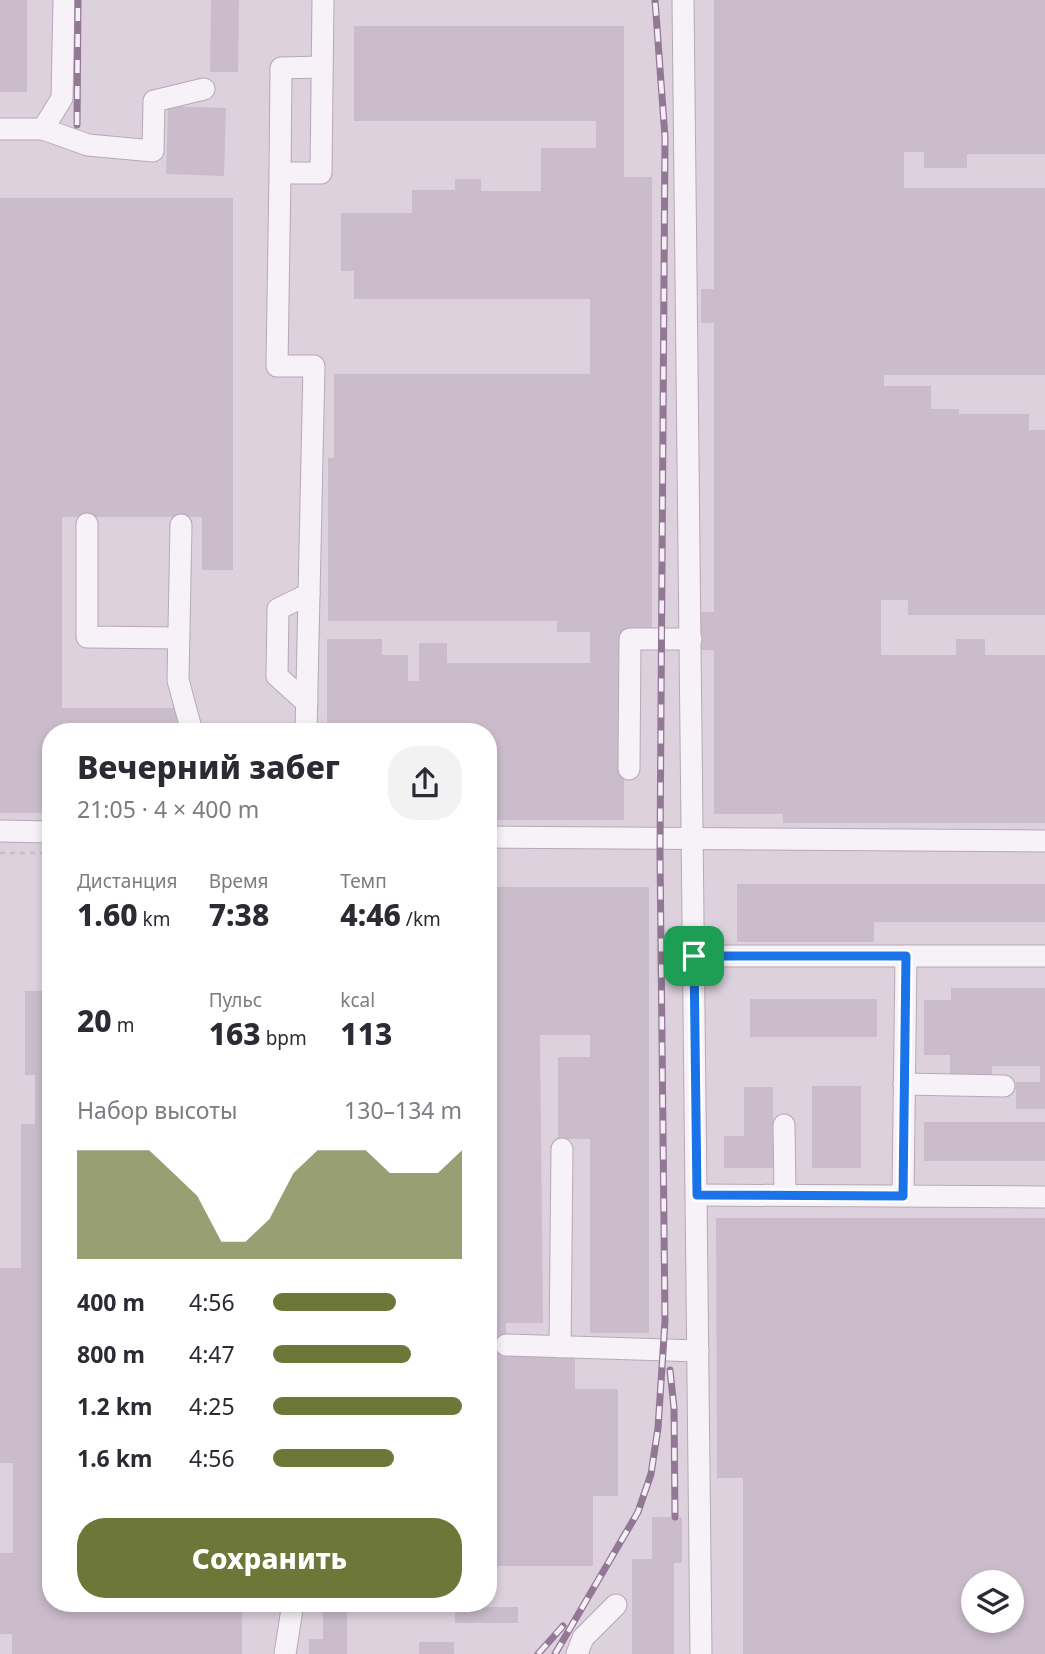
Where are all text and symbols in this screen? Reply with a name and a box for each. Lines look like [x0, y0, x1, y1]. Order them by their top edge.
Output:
text: Вечерний забег [77, 745, 340, 788]
button: share [388, 746, 462, 820]
text: 21:05 · 4 × 400 m [77, 793, 259, 825]
text: Дистанция [77, 868, 177, 894]
text: Время [209, 868, 269, 894]
text: Темп [340, 868, 387, 894]
text: 1.60 [77, 894, 138, 935]
text: 7:38 [209, 894, 269, 935]
text: 4:46 [340, 894, 401, 935]
text: km [138, 906, 170, 932]
text: /km [401, 906, 441, 932]
pin [664, 926, 724, 986]
icon: arrive [675, 937, 713, 975]
text: Пульс [209, 987, 262, 1013]
text: kcal [340, 987, 375, 1013]
text: 20 [77, 1000, 112, 1041]
text: m [112, 1012, 134, 1038]
text: 163 [209, 1013, 261, 1054]
text: 113 [340, 1013, 392, 1054]
text: bpm [261, 1025, 307, 1051]
text: Набор высоты [77, 1094, 237, 1126]
text: 130–134 m [344, 1094, 462, 1126]
text: 400 m [77, 1286, 145, 1318]
text: 4:56 [189, 1286, 235, 1318]
text: 800 m [77, 1338, 145, 1370]
text: 4:47 [189, 1338, 235, 1370]
text: 1.2 km [77, 1390, 152, 1422]
text: 4:25 [189, 1390, 235, 1422]
text: 1.6 km [77, 1442, 152, 1474]
text: 4:56 [189, 1442, 235, 1474]
button: Сохранить [77, 1518, 462, 1598]
map controls [961, 1570, 1024, 1633]
button: layers [961, 1570, 1024, 1633]

